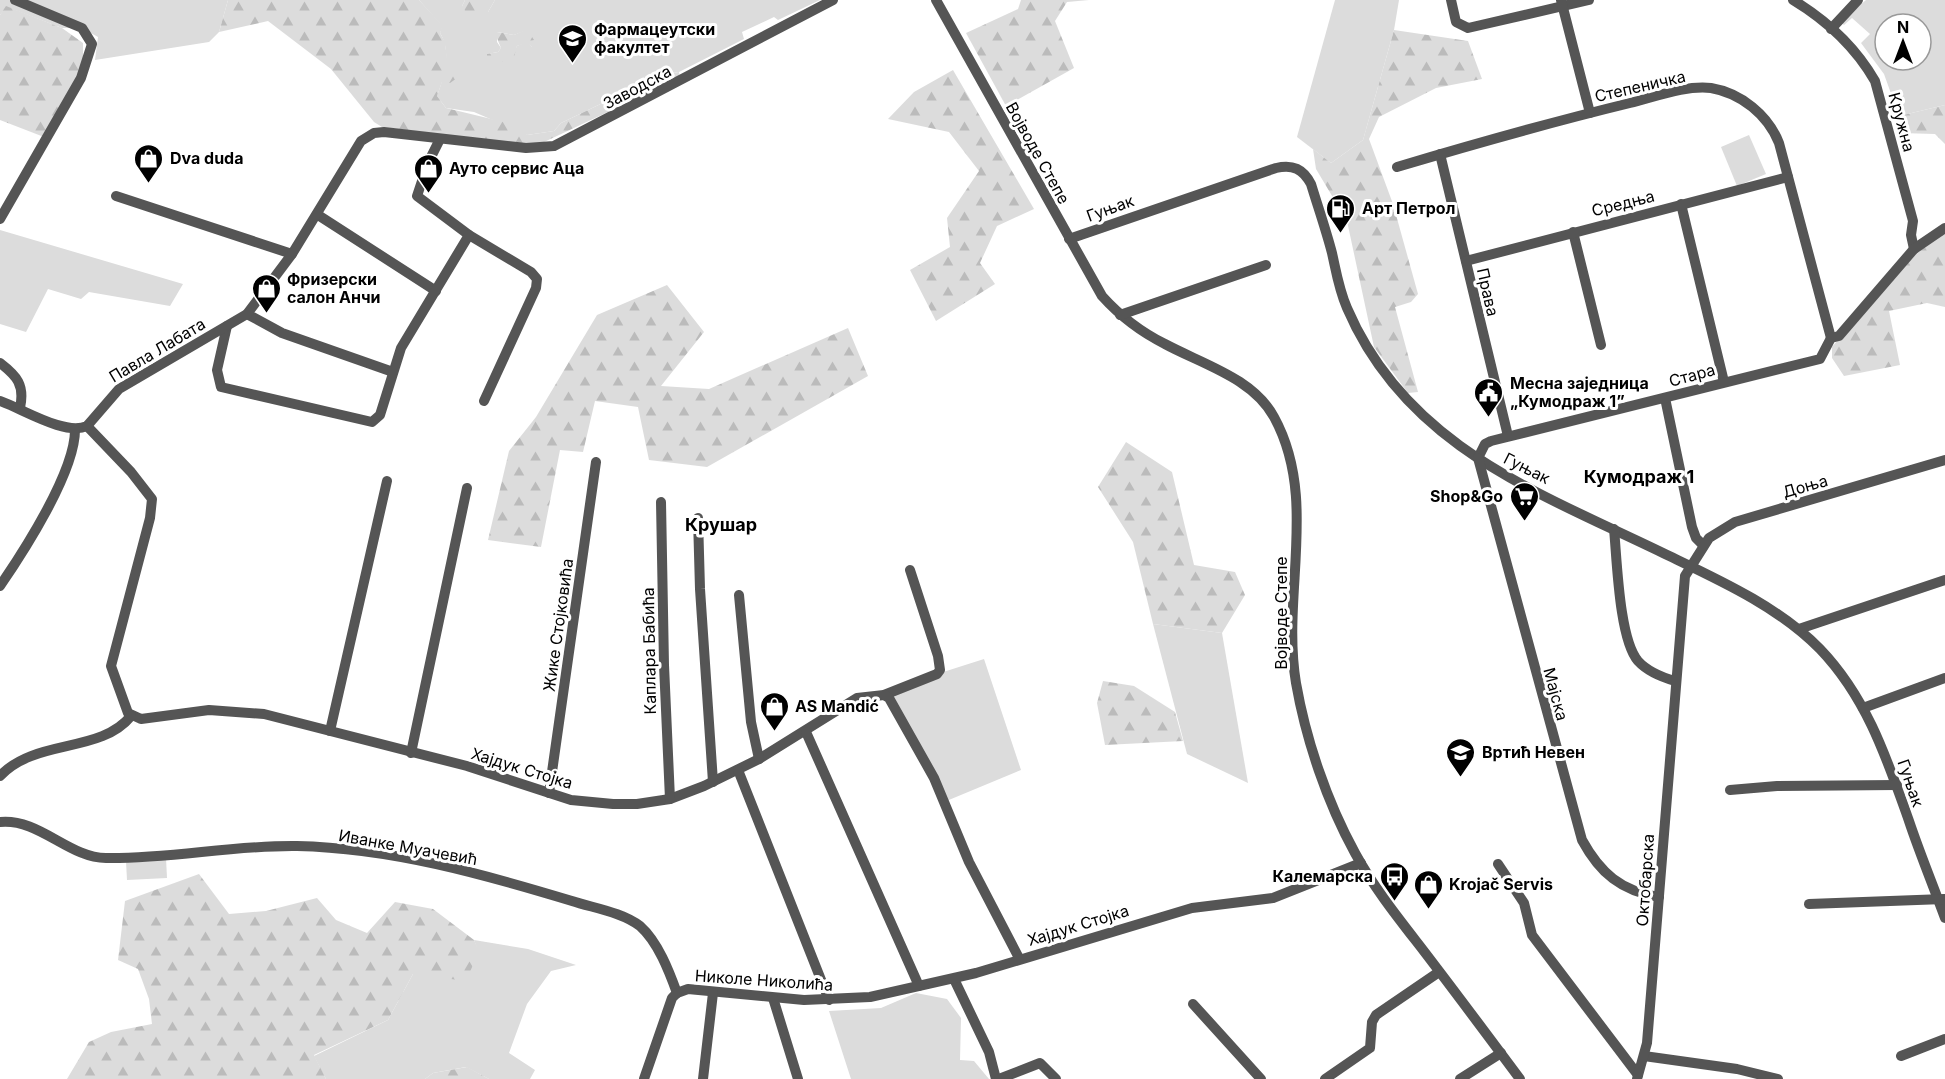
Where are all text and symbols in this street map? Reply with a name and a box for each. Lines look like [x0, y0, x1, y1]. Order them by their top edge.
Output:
north arrow [1873, 12, 1933, 72]
text: N [1897, 17, 1909, 37]
place label: Фармацеутски факултет [594, 19, 715, 57]
school or university icon: Фармацеутски факултет [557, 22, 589, 64]
street label: Заводска [599, 61, 675, 113]
street label: Степеничка [1593, 66, 1687, 106]
street label: Кружна [1884, 90, 1920, 154]
street label: Војводе Степе [1002, 99, 1074, 207]
shop icon: Dva duda [133, 142, 165, 184]
place label: Dva duda [170, 148, 244, 168]
shop icon: Ауто сервис Аца [412, 152, 444, 194]
place label: Ауто сервис Аца [449, 158, 584, 178]
street label: Средња [1589, 186, 1657, 220]
street label: Гуњак [1083, 190, 1137, 226]
fuel station icon: Арт Петрол [1325, 192, 1357, 234]
place label: Арт Петрол [1362, 198, 1455, 218]
street label: Права [1473, 266, 1503, 318]
place label: Фризерски салон Анчи [287, 269, 381, 307]
shop icon: Фризерски салон Анчи [250, 272, 282, 314]
street label: Павла Лабата [105, 313, 209, 387]
street label: Стара [1667, 359, 1717, 391]
place label: Месна заједница „Кумодраж 1” [1510, 373, 1649, 411]
public building icon: Месна заједница „Кумодраж 1” [1473, 376, 1505, 418]
street label: Гуњак [1501, 448, 1554, 488]
district label: Кумодраж 1 [1584, 466, 1694, 487]
street label: Доња [1780, 470, 1830, 502]
supermarket icon: Shop&Go [1508, 480, 1540, 522]
place label: Shop&Go [1430, 486, 1503, 506]
district label: Крушар [685, 514, 757, 535]
street label: Војводе Степе [1271, 556, 1291, 670]
street label: Жике Стојковића [539, 557, 577, 693]
street label: Каплара Бабића [638, 587, 660, 715]
street label: Мајска [1539, 665, 1573, 723]
shop icon: AS Mandić [758, 690, 790, 732]
place label: AS Mandić [795, 696, 879, 716]
school or university icon: Вртић Невен [1445, 736, 1477, 778]
place label: Вртић Невен [1482, 742, 1585, 762]
street label: Хајдук Стојка [469, 743, 575, 793]
street label: Гуњак [1894, 756, 1929, 810]
street label: Иванке Муачевић [337, 825, 479, 869]
street label: Октобарска [1632, 833, 1658, 927]
bus stop icon: Калемарска [1378, 860, 1410, 902]
place label: Калемарска [1273, 866, 1373, 886]
shop icon: Krojač Servis [1412, 868, 1444, 910]
place label: Krojač Servis [1449, 874, 1553, 894]
street label: Хајдук Стојка [1025, 900, 1131, 950]
street label: Николе Николића [694, 965, 834, 995]

